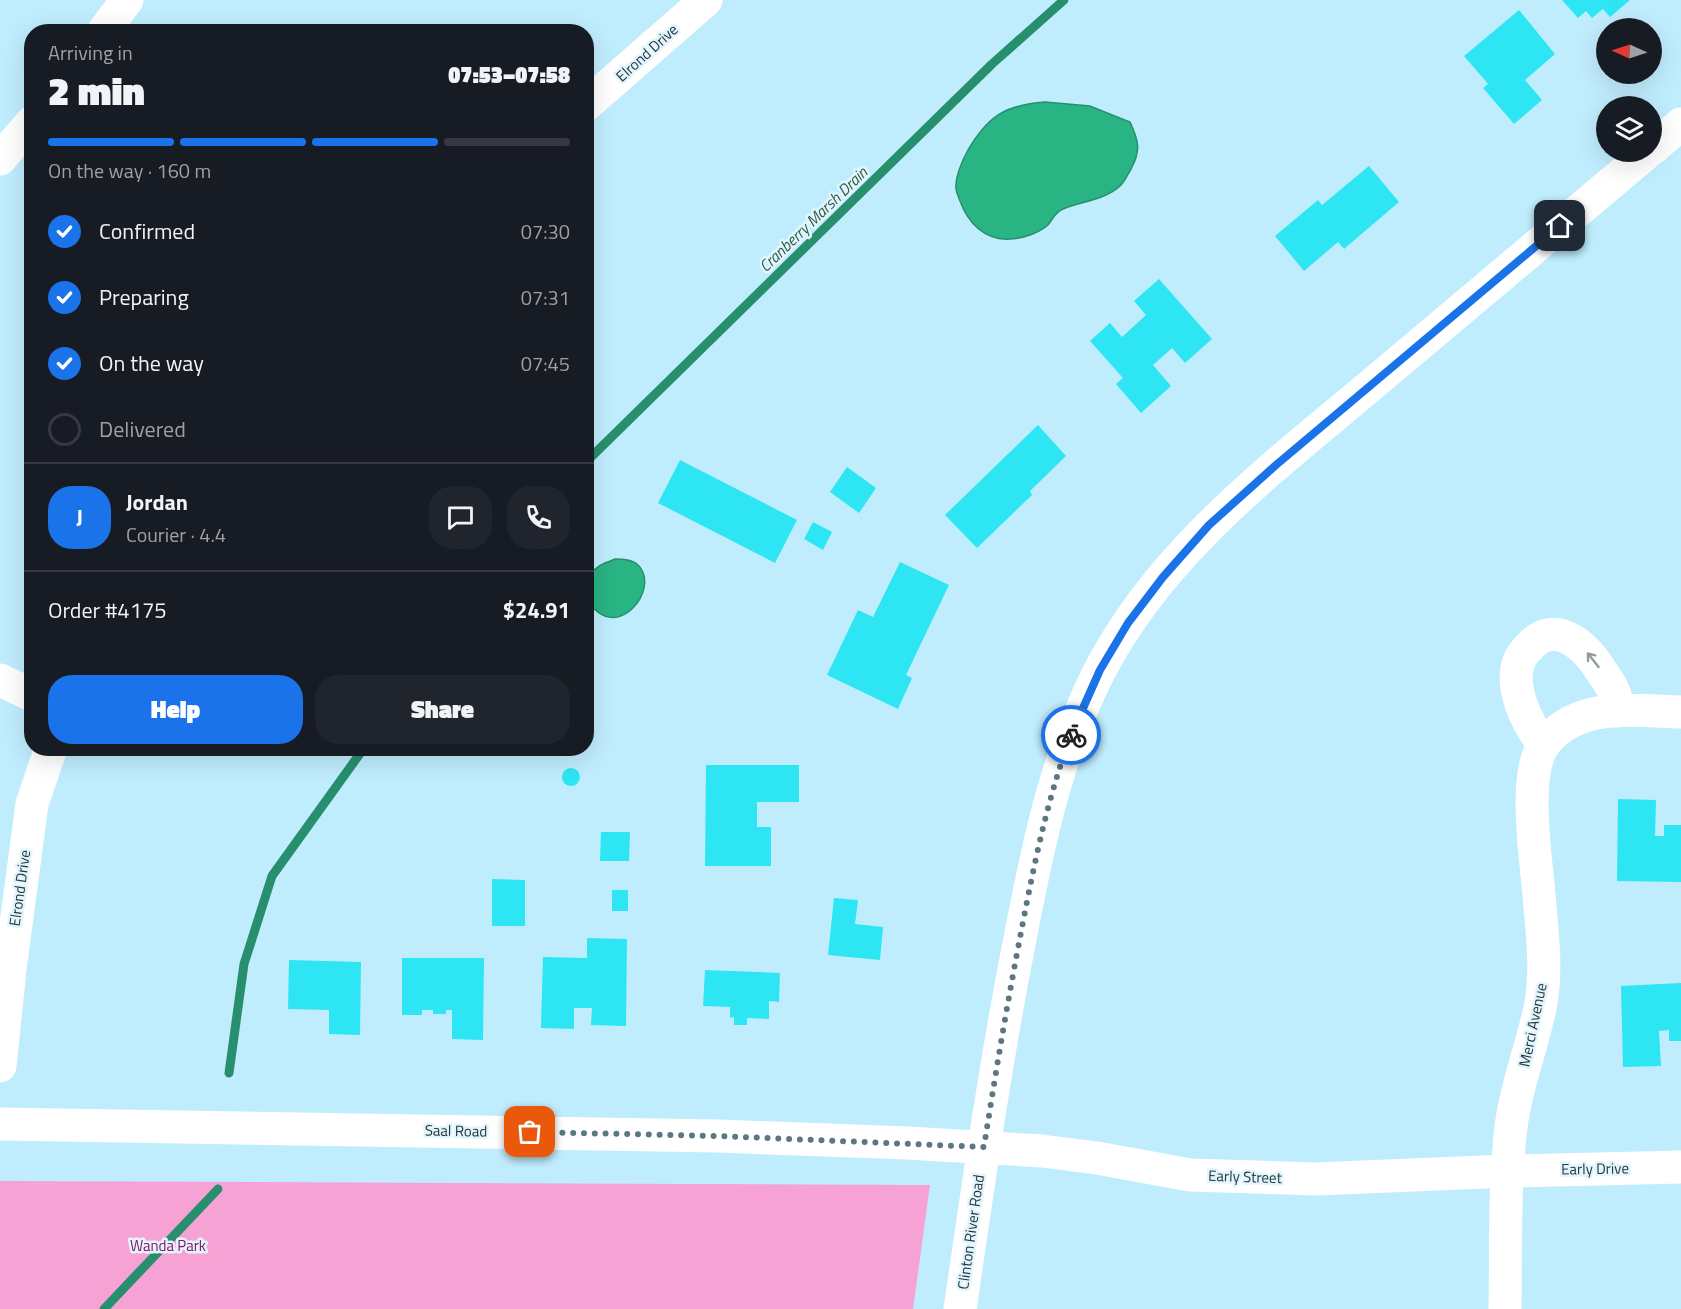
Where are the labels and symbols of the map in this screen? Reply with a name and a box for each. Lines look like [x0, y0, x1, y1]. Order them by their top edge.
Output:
street label: Elrond Drive [610, 18, 683, 87]
north arrow [1596, 18, 1662, 84]
water label: Cranberry Marsh Drain [753, 160, 873, 277]
pin [1534, 200, 1585, 251]
one-way arrow [1587, 652, 1600, 668]
courier [1041, 705, 1101, 765]
street label: Elrond Drive [3, 848, 36, 928]
street label: Merci Avenue [1512, 981, 1553, 1069]
pin [504, 1106, 555, 1157]
street label: Saal Road [425, 1118, 487, 1143]
street label: Early Drive [1561, 1156, 1629, 1181]
street label: Early Street [1208, 1164, 1283, 1189]
street label: Clinton River Road [951, 1173, 990, 1291]
park label: Wanda Park [130, 1234, 206, 1257]

